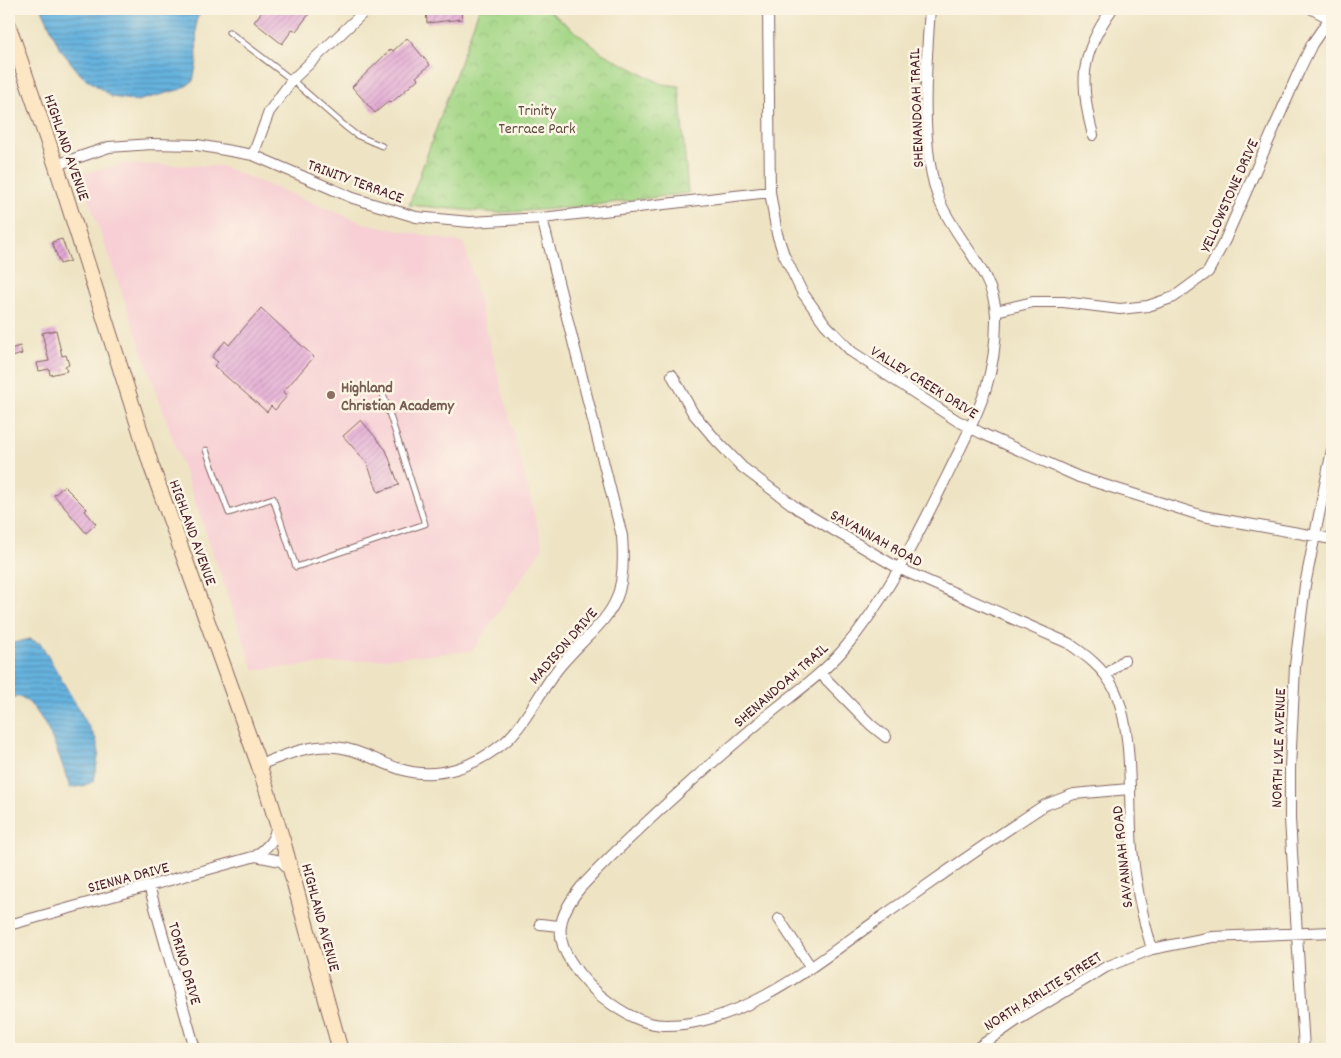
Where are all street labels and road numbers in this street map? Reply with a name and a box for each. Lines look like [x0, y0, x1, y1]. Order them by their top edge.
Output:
street label: SHENANDOAH TRAIL [904, 47, 931, 168]
street label: HIGHLAND AVENUE [37, 92, 95, 205]
street label: YELLOWSTONE DRIVE [1195, 135, 1266, 256]
street label: TRINITY TERRACE [304, 154, 407, 211]
street label: VALLEY CREEK DRIVE [865, 341, 983, 426]
street label: HIGHLAND AVENUE [162, 477, 222, 590]
street label: SAVANNAH ROAD [825, 504, 926, 574]
street label: MADISON DRIVE [524, 603, 604, 690]
street label: SHENANDOAH TRAIL [729, 638, 835, 734]
street label: NORTH LYLE AVENUE [1266, 687, 1293, 808]
street label: SAVANNAH ROAD [1107, 805, 1140, 909]
street label: SIENNA DRIVE [85, 856, 173, 900]
street label: HIGHLAND AVENUE [294, 861, 345, 975]
street label: TORINO DRIVE [161, 920, 207, 1008]
street label: NORTH AIRLITE STREET [980, 946, 1107, 1038]

